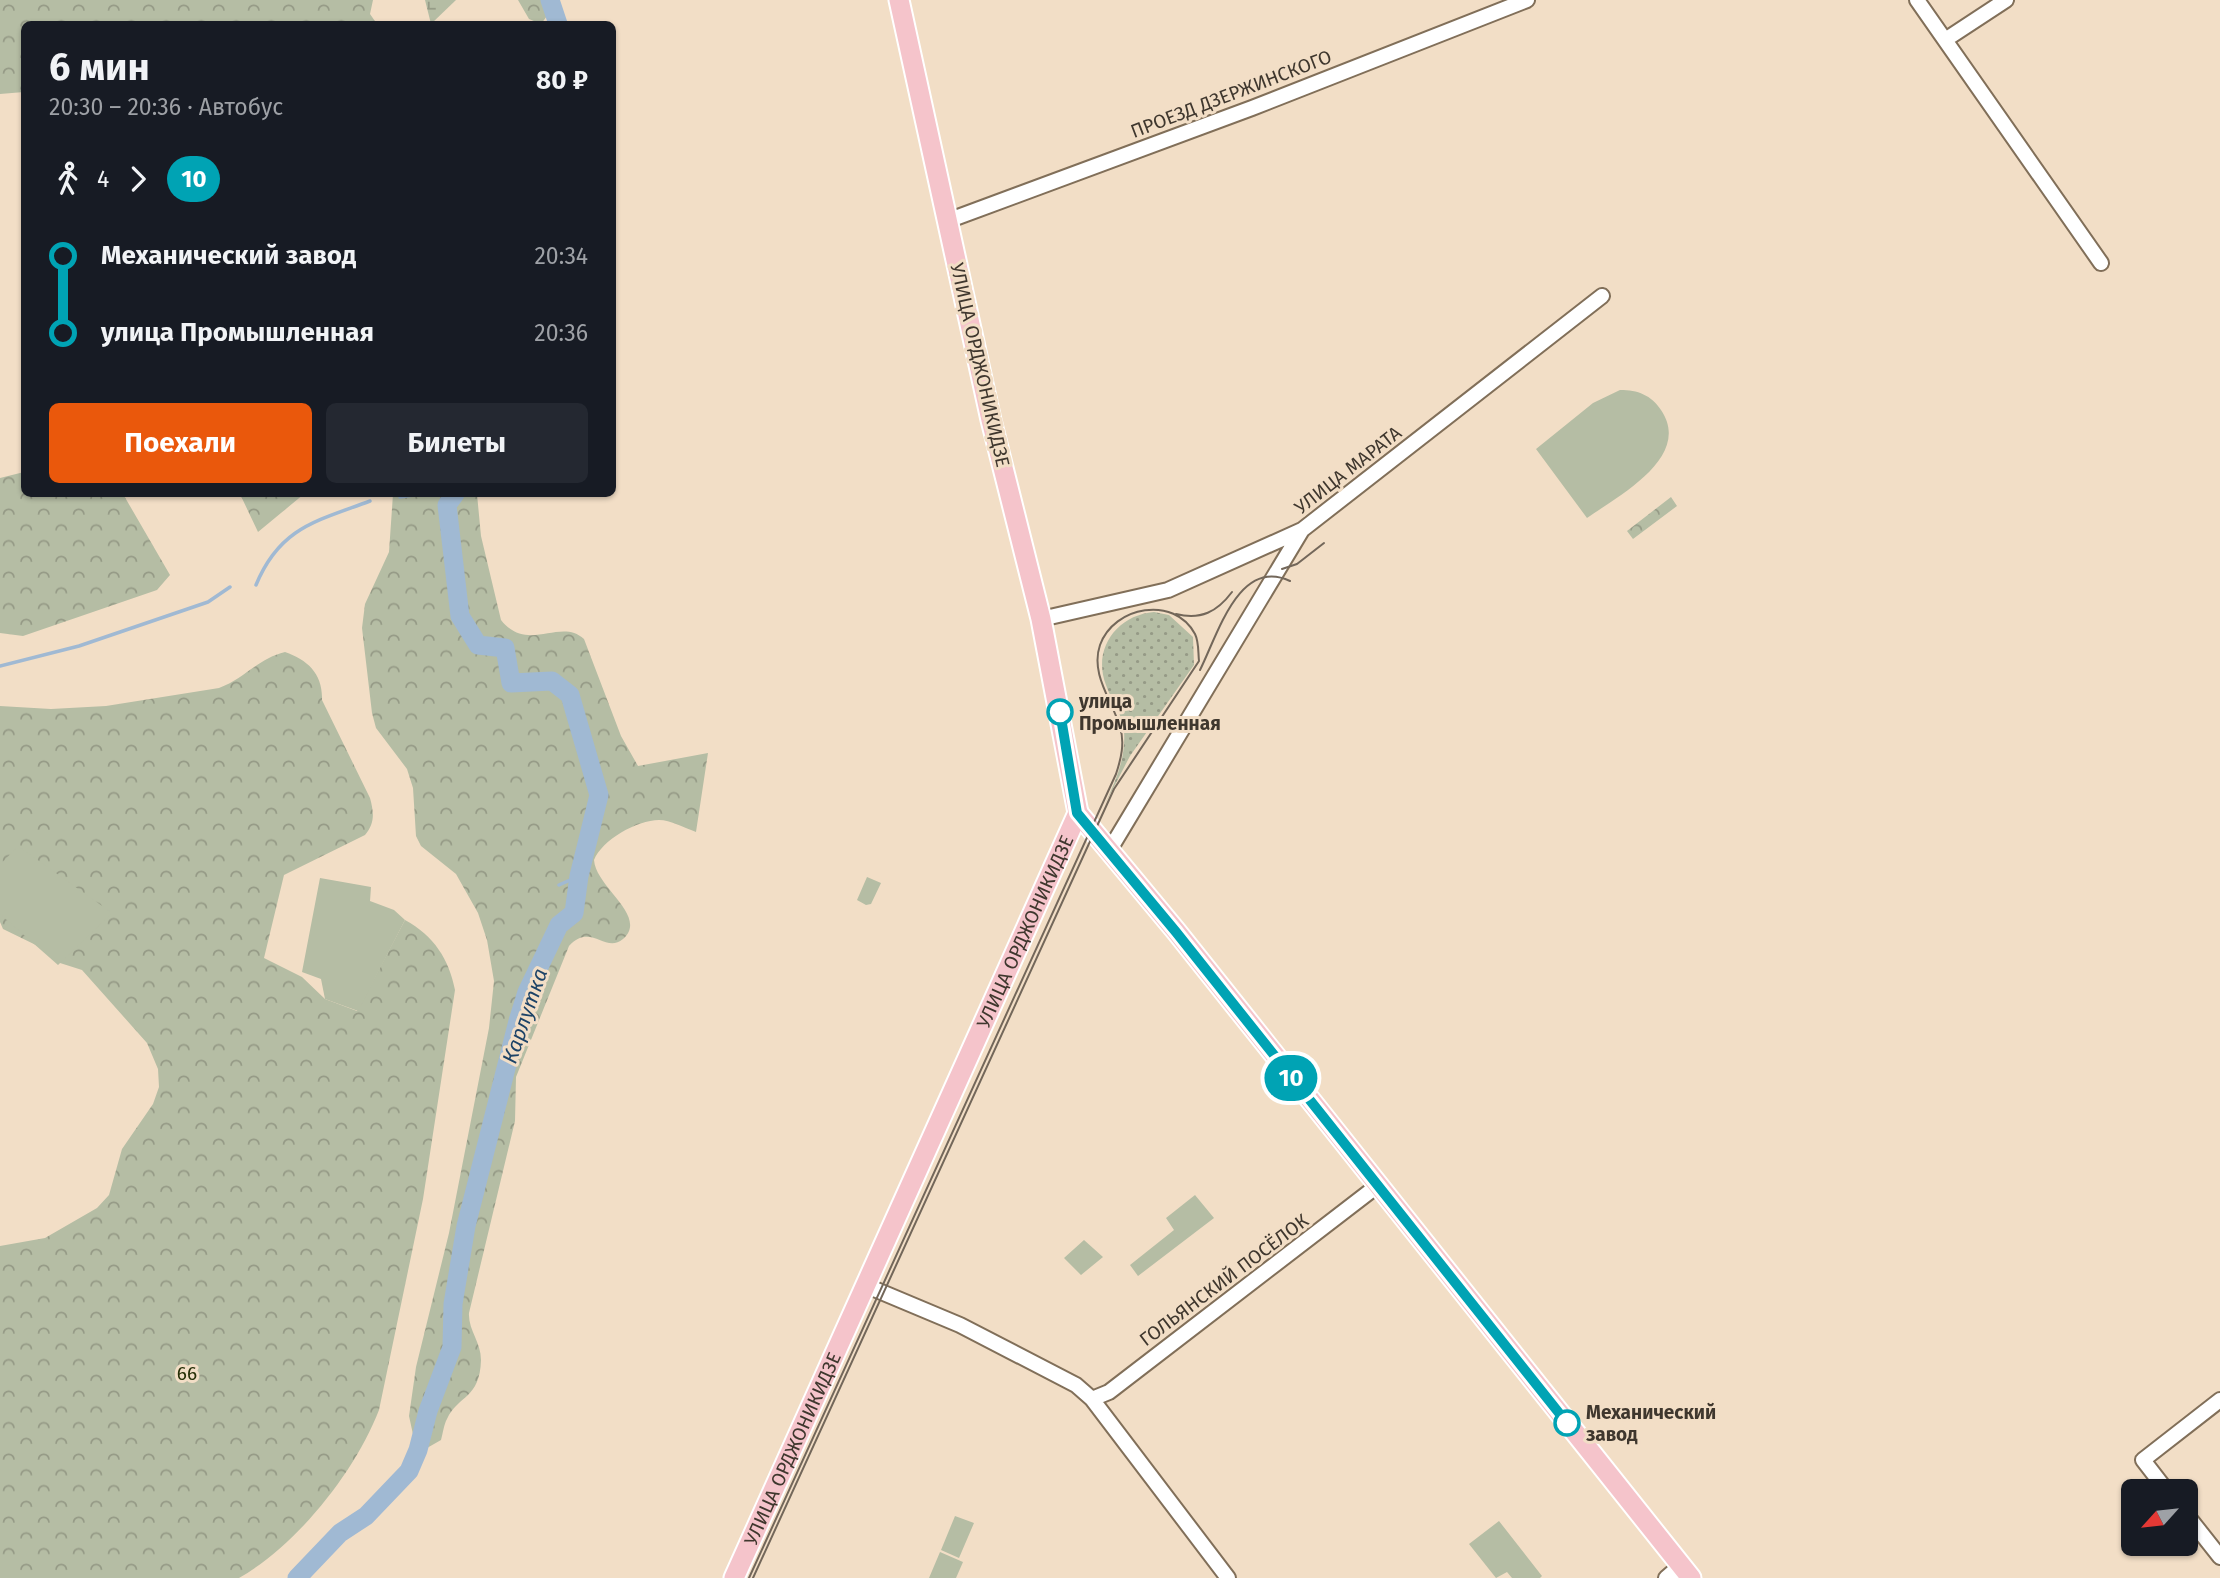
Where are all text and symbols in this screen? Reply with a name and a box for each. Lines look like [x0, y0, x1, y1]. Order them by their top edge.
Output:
text: 6 мин [49, 44, 150, 90]
street label: ПРОЕЗД ДЗЕРЖИНСКОГО [1127, 45, 1335, 143]
text: 80 ₽ [536, 65, 588, 96]
text: 20:30 – 20:36 · Автобус [49, 93, 283, 121]
icon: walk [49, 160, 87, 198]
icon: forward [119, 160, 157, 198]
text: 4 [97, 165, 109, 193]
text: 10 [181, 165, 206, 193]
text: Механический завод [101, 240, 356, 271]
text: 20:34 [534, 242, 588, 270]
street label: УЛИЦА ОРДЖОНИКИДЗЕ [945, 261, 1015, 469]
text: улица Промышленная [101, 317, 374, 348]
text: 20:36 [534, 319, 588, 347]
button: Поехали [49, 403, 312, 483]
button: Билеты [326, 403, 588, 483]
street label: УЛИЦА МАРАТА [1290, 421, 1406, 519]
place label: улица Промышленная [1078, 690, 1221, 735]
marker: улица Промышленная [1047, 699, 1073, 725]
street label: УЛИЦА ОРДЖОНИКИДЗЕ [971, 831, 1078, 1031]
water label: Карлутка [497, 965, 553, 1067]
line badge: 10 [1260, 1055, 1322, 1101]
text: 10 [1278, 1064, 1304, 1092]
street label: ГОЛЬЯНСКИЙ ПОСЁЛОК [1135, 1209, 1313, 1351]
street label: УЛИЦА ОРДЖОНИКИДЗЕ [739, 1348, 846, 1549]
park label: 66 [177, 1362, 197, 1385]
place label: Механический завод [1586, 1401, 1716, 1446]
marker: Механический завод [1554, 1410, 1580, 1436]
north arrow [2121, 1479, 2198, 1556]
map controls [2121, 1479, 2198, 1556]

